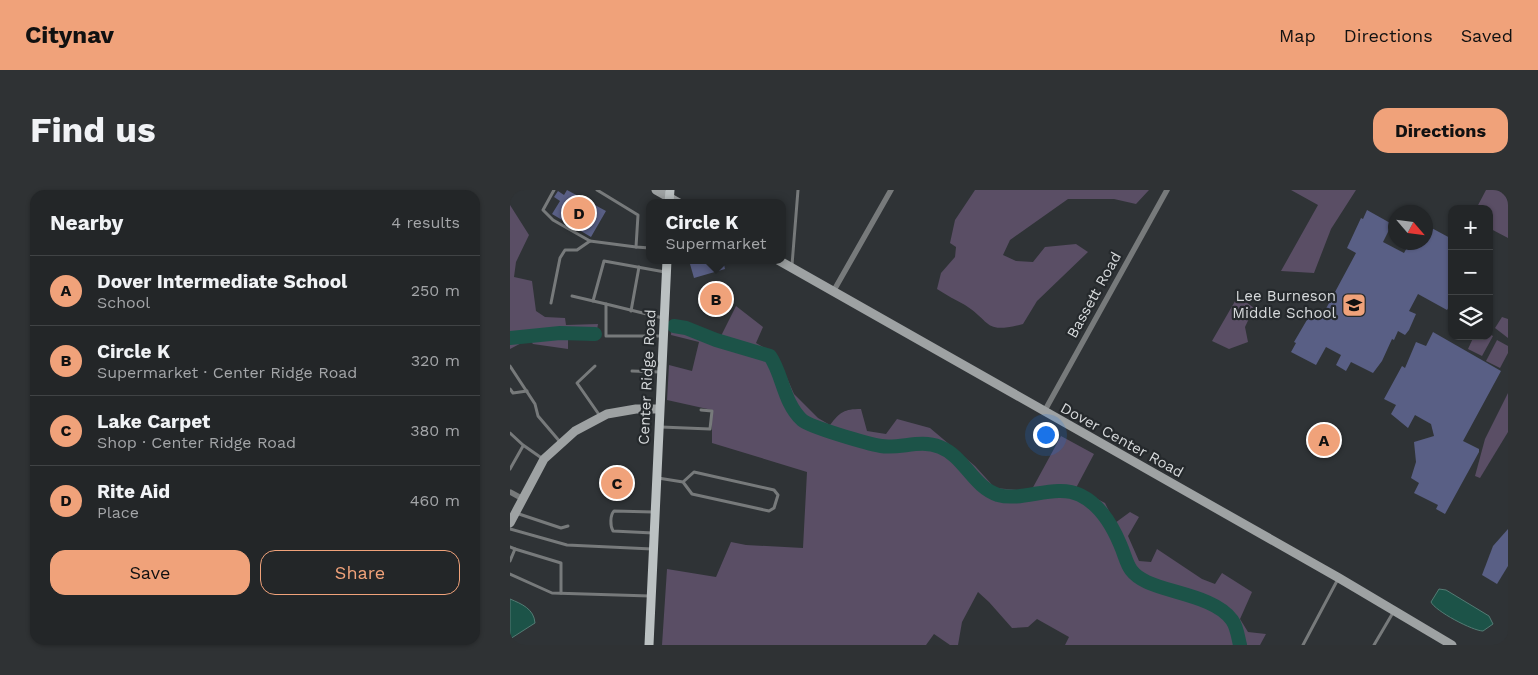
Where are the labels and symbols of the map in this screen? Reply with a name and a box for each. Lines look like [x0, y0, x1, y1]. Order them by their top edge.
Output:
pin: D [563, 194, 595, 232]
north arrow [1388, 205, 1433, 250]
street label: Bassett Road [1063, 249, 1125, 341]
pin: B [700, 280, 732, 318]
place label: Lee Burneson Middle School [1232, 287, 1336, 322]
school or university icon: Lee Burneson Middle School [1341, 292, 1367, 318]
street label: Center Ridge Road [634, 309, 660, 445]
street label: Dover Center Road [1057, 399, 1187, 481]
pin: A [1308, 421, 1340, 459]
your location [1033, 422, 1059, 448]
pin: C [601, 464, 633, 502]

